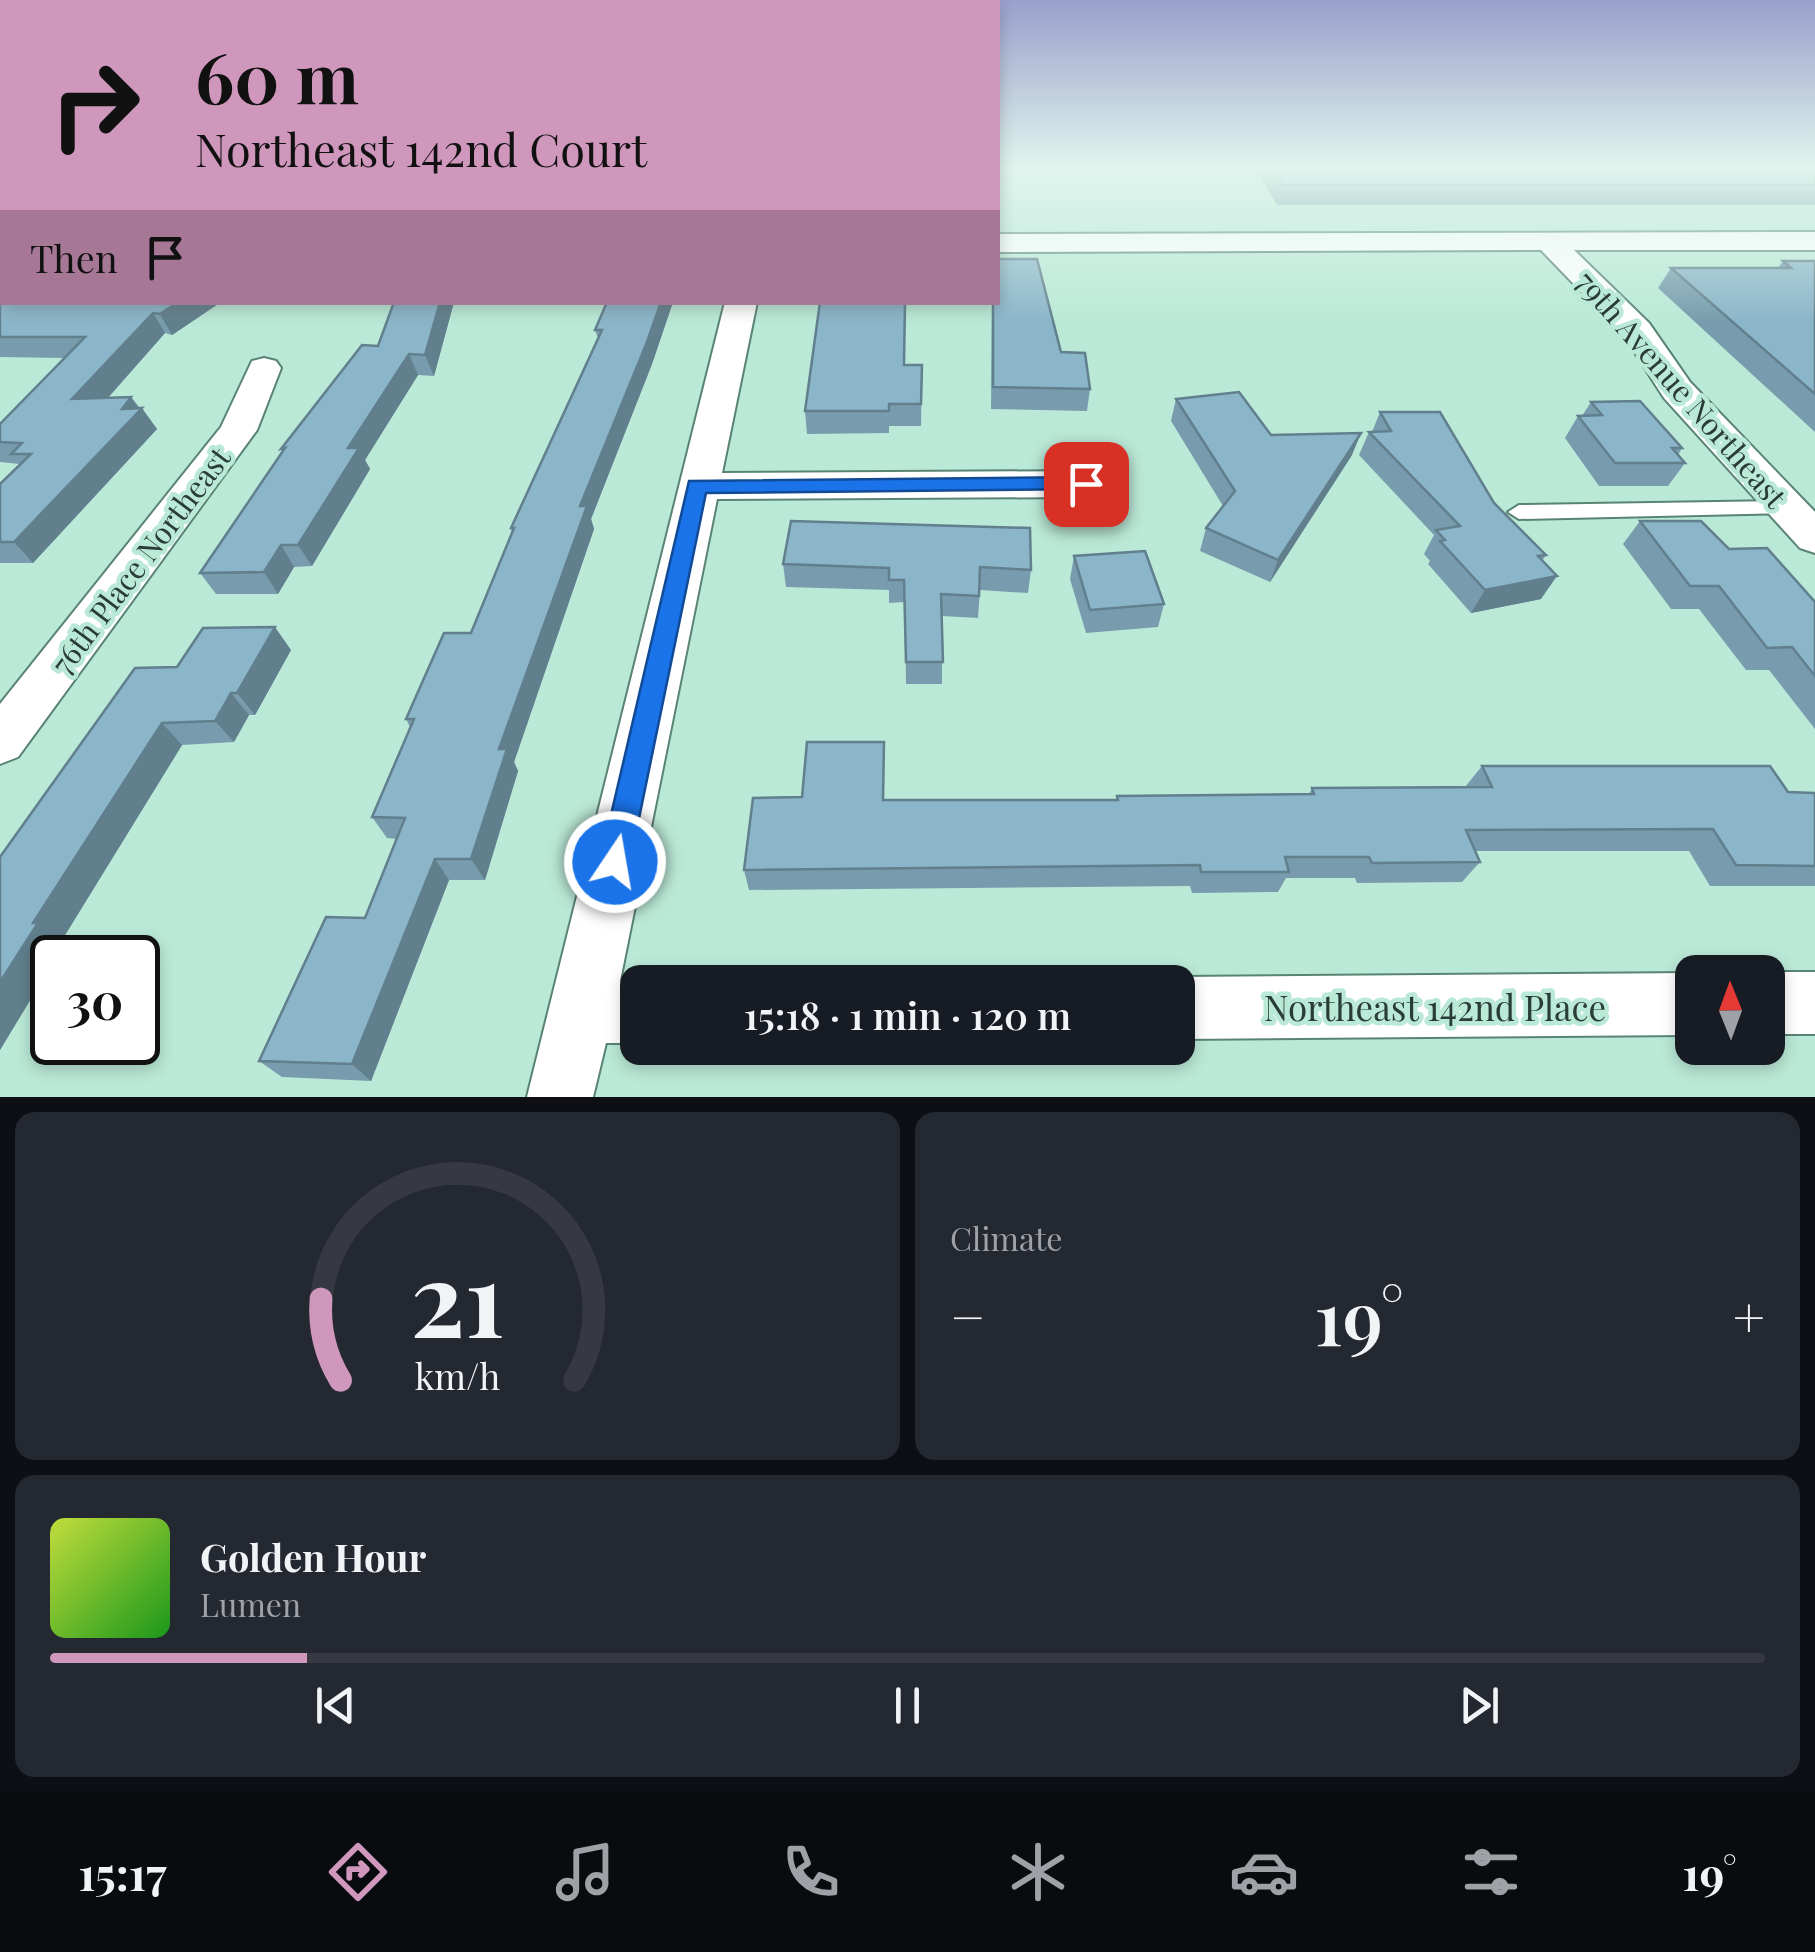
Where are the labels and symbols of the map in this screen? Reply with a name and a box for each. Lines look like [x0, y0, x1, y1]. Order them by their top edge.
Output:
street label: 79th Avenue Northeast [1568, 262, 1796, 516]
street label: 76th Place Northeast [41, 438, 239, 682]
pin [1044, 442, 1129, 527]
position arrow [563, 810, 667, 914]
speed limit sign: 30 [30, 935, 160, 1065]
north arrow [1675, 955, 1785, 1065]
street label: Northeast 142nd Place [1264, 983, 1606, 1030]

